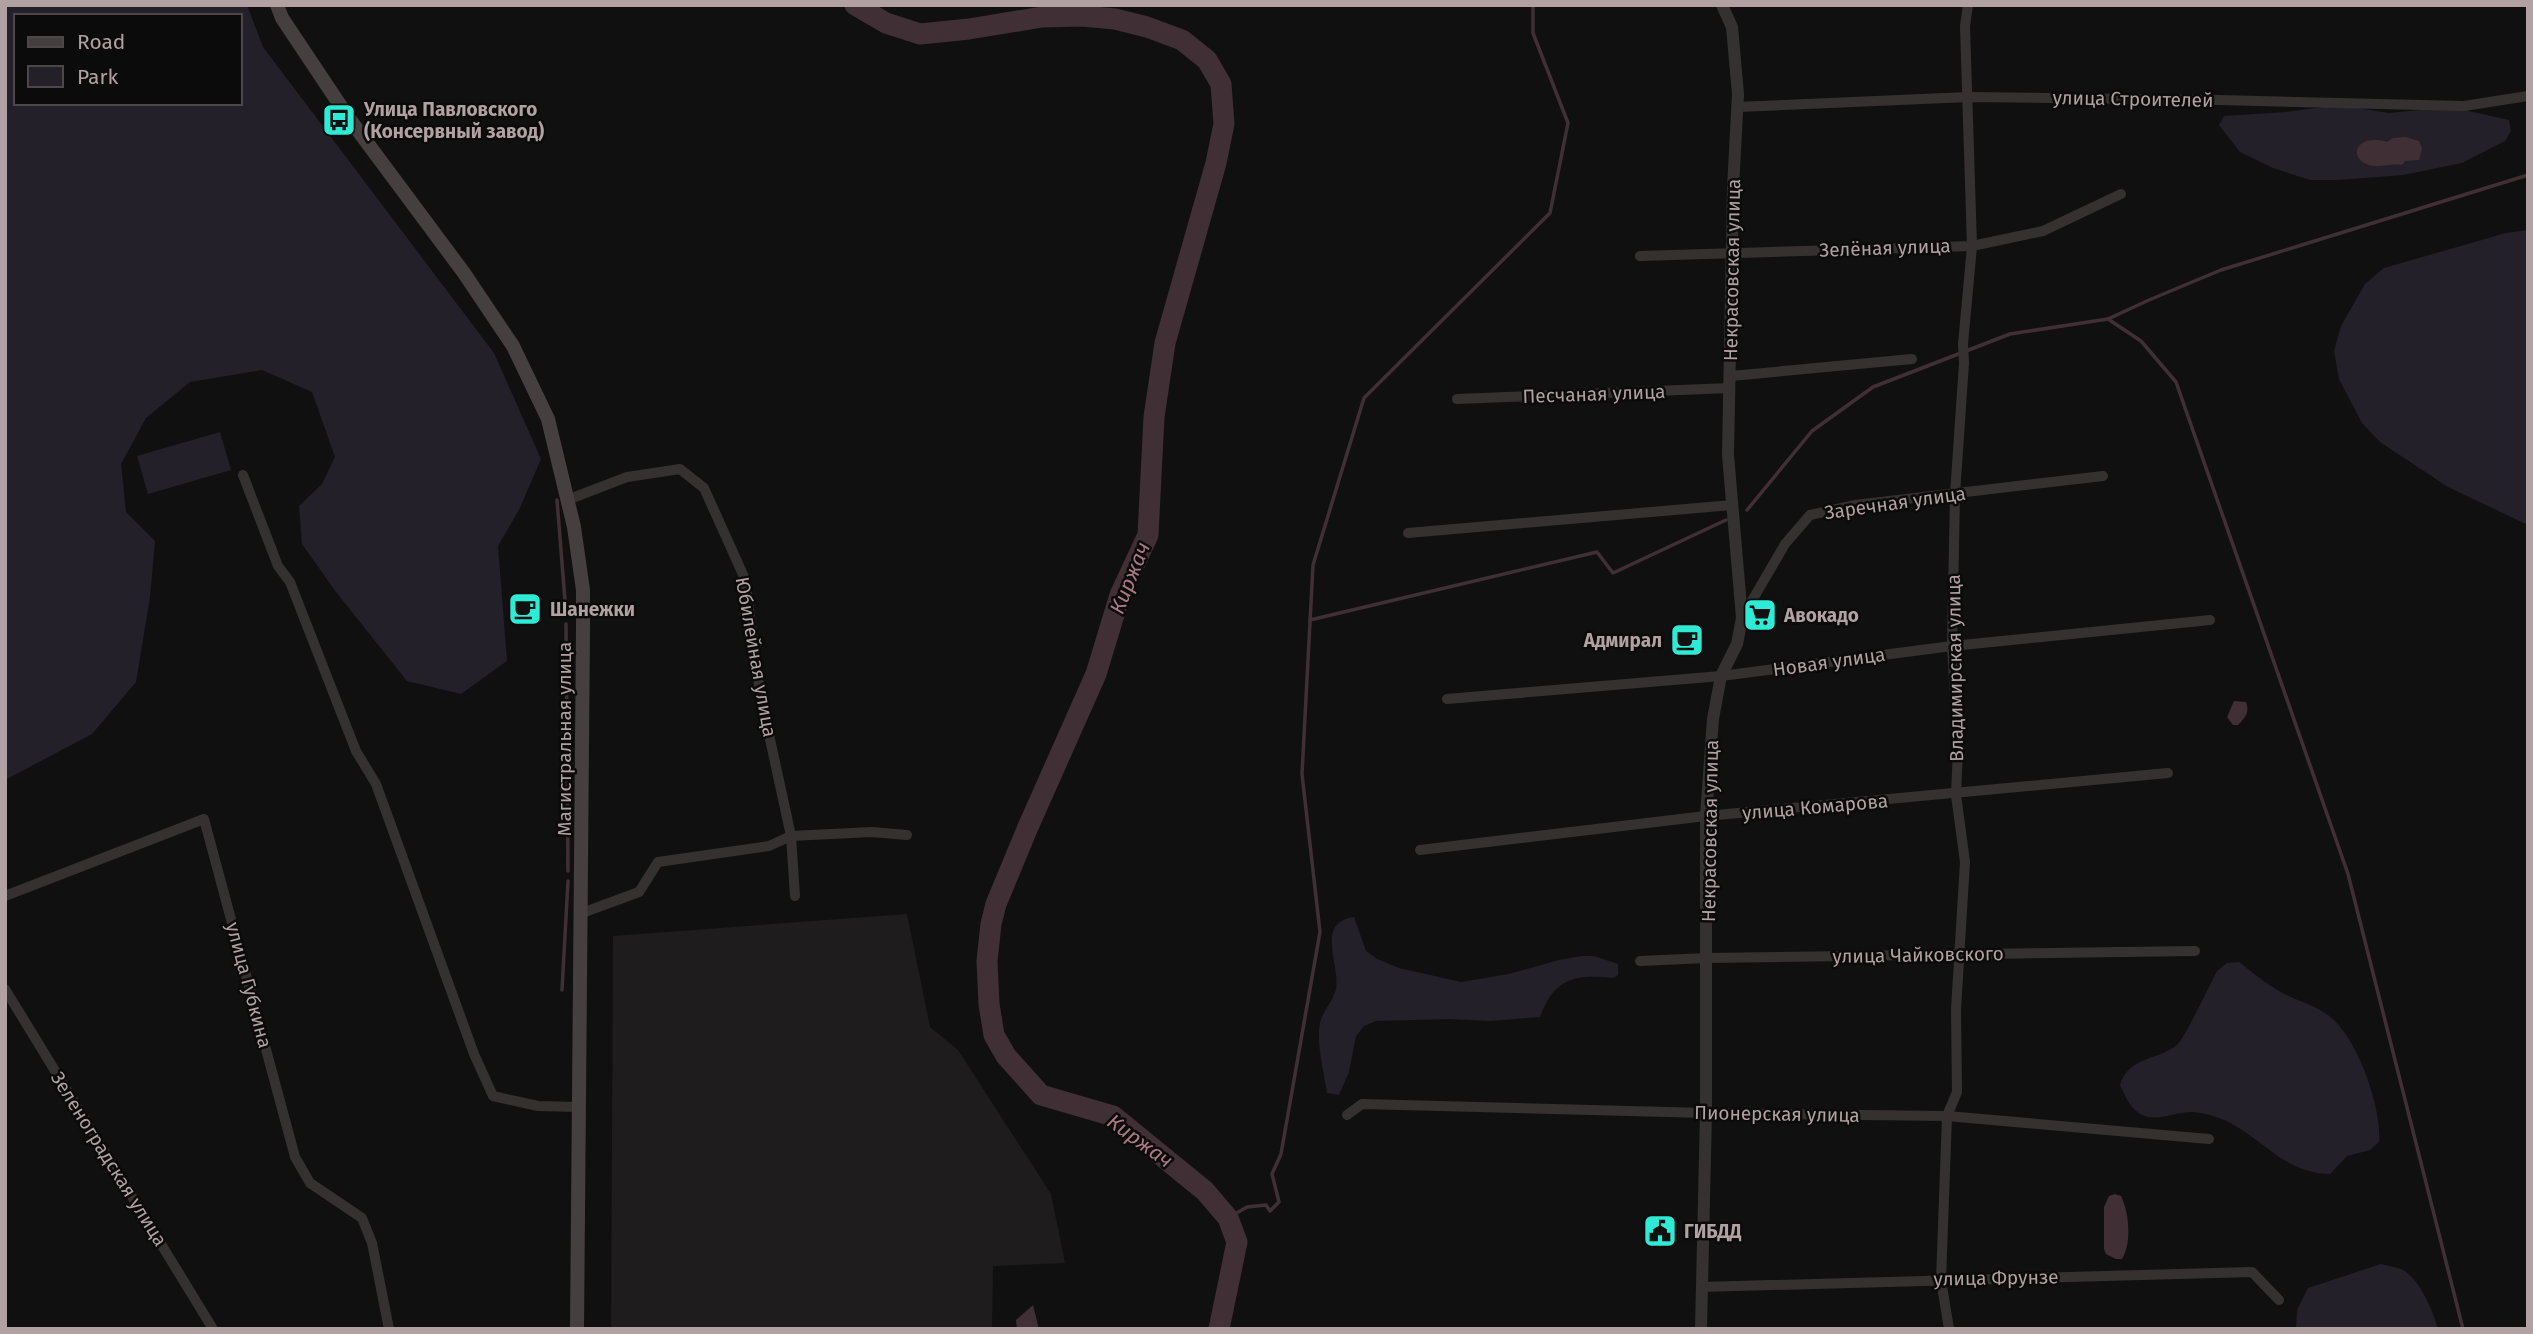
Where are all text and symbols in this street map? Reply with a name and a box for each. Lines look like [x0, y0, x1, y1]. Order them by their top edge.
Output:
legend [14, 14, 242, 105]
text: Road [77, 29, 125, 55]
text: Park [77, 64, 119, 90]
street label: улица Строителей [2052, 86, 2214, 112]
place label: Улица Павловского (Консервный завод) [363, 98, 544, 143]
bus stop icon: Улица Павловского (Консервный завод) [320, 101, 358, 139]
street label: Некрасовская улица [1719, 179, 1745, 361]
street label: Зелёная улица [1819, 234, 1951, 262]
street label: Песчаная улица [1522, 380, 1666, 408]
street label: Заречная улица [1823, 482, 1967, 524]
water label: Киржач [1104, 538, 1156, 618]
street label: Владимирская улица [1942, 574, 1968, 762]
street label: Юбилейная улица [731, 575, 781, 739]
cafe icon: Шанежки [506, 590, 544, 628]
supermarket icon: Авокадо [1741, 596, 1779, 634]
place label: Шанежки [550, 598, 635, 621]
place label: Авокадо [1783, 604, 1859, 627]
cafe icon: Адмирал [1668, 621, 1706, 659]
place label: Адмирал [1583, 629, 1662, 652]
street label: Магистральная улица [553, 642, 576, 836]
street label: Новая улица [1771, 643, 1887, 681]
street label: Некрасовская улица [1697, 740, 1723, 922]
street label: улица Комарова [1741, 789, 1889, 825]
street label: улица Губкина [221, 920, 277, 1050]
street label: улица Чайковского [1832, 942, 2004, 968]
street label: Зеленоградская улица [46, 1068, 172, 1250]
street label: Пионерская улица [1694, 1101, 1860, 1127]
water label: Киржач [1102, 1108, 1178, 1174]
public building icon: ГИБДД [1641, 1212, 1679, 1250]
place label: ГИБДД [1684, 1220, 1742, 1243]
street label: улица Фрунзе [1933, 1265, 2059, 1291]

